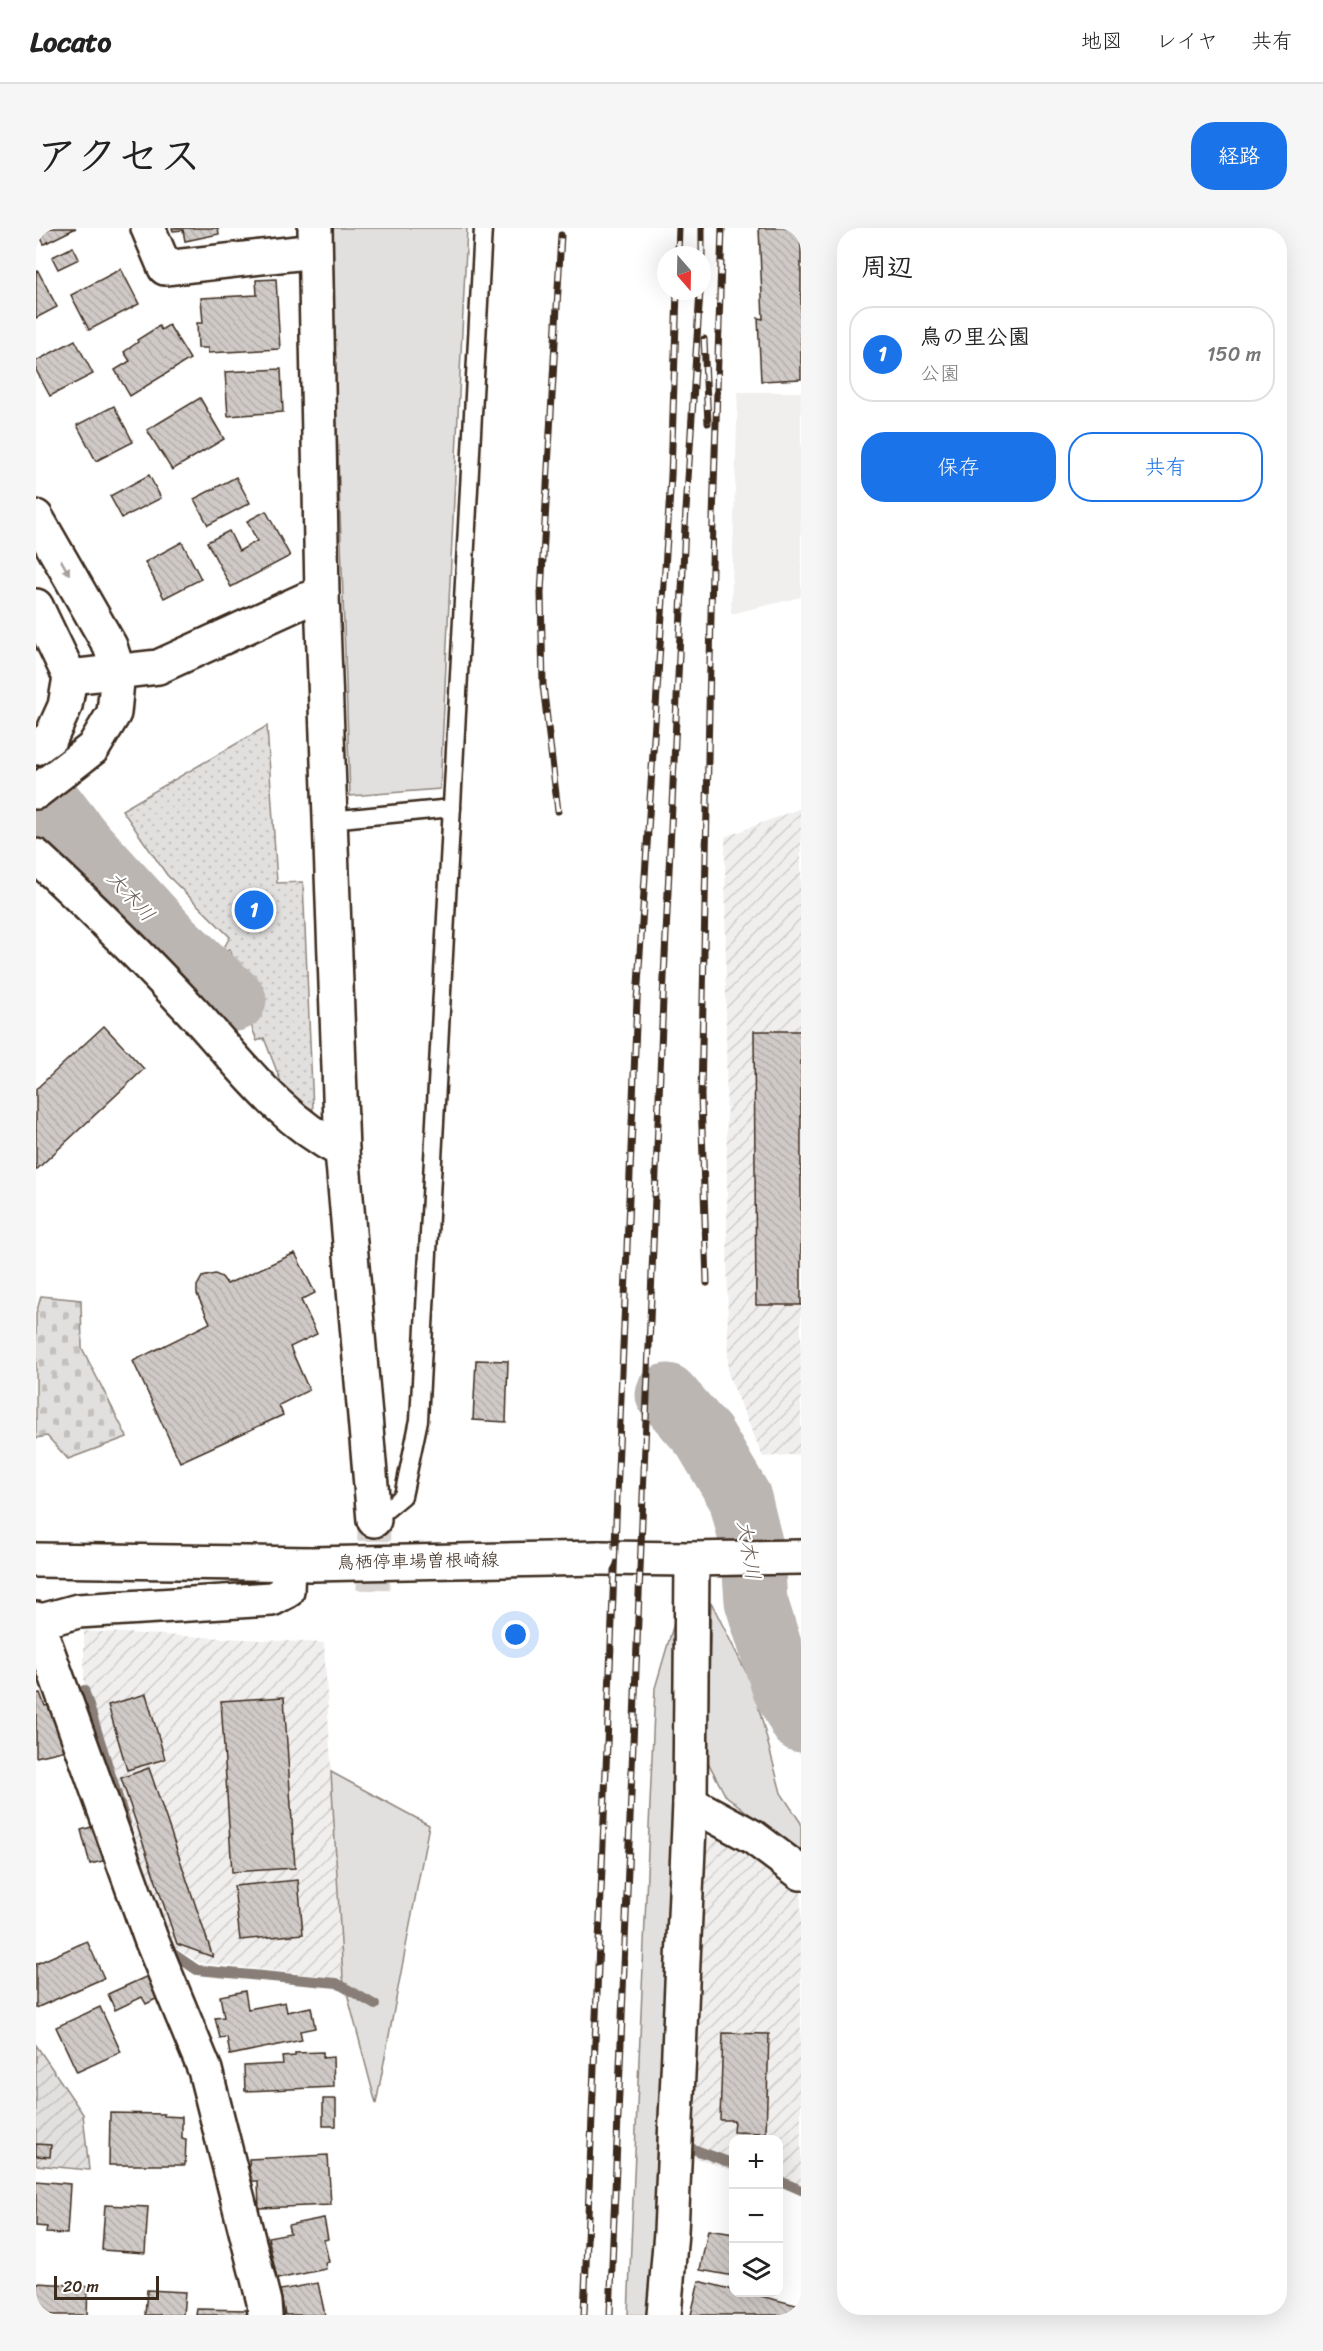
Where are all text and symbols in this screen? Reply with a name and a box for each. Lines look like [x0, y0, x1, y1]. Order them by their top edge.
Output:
text: Locato [30, 17, 111, 66]
text: 地図 [1081, 22, 1123, 60]
text: レイヤ [1156, 22, 1218, 60]
text: 共有 [1251, 22, 1293, 60]
text: アクセス [36, 119, 201, 193]
button: 経路 [1191, 122, 1287, 190]
text: 周辺 [861, 244, 913, 290]
north arrow [657, 246, 711, 300]
text: 鳥の里公園 [920, 317, 1030, 356]
text: 1 [878, 337, 887, 372]
text: 150 m [1207, 337, 1261, 372]
text: 公園 [920, 356, 960, 391]
button: 保存 [861, 432, 1056, 502]
button: 共有 [1068, 432, 1263, 502]
one-way arrow [60, 559, 70, 576]
water label: 大木川 [98, 862, 164, 930]
pin: 1 [234, 888, 274, 932]
water label: 大木川 [727, 1518, 770, 1582]
street label: 鳥栖停車場曽根崎線 [337, 1544, 499, 1578]
your location [501, 1620, 530, 1649]
map controls [729, 2135, 783, 2297]
button: + [729, 2135, 783, 2189]
button: − [729, 2189, 783, 2243]
button: layers [729, 2243, 783, 2297]
text: 20 m [63, 2272, 99, 2301]
scale bar [54, 2273, 159, 2300]

